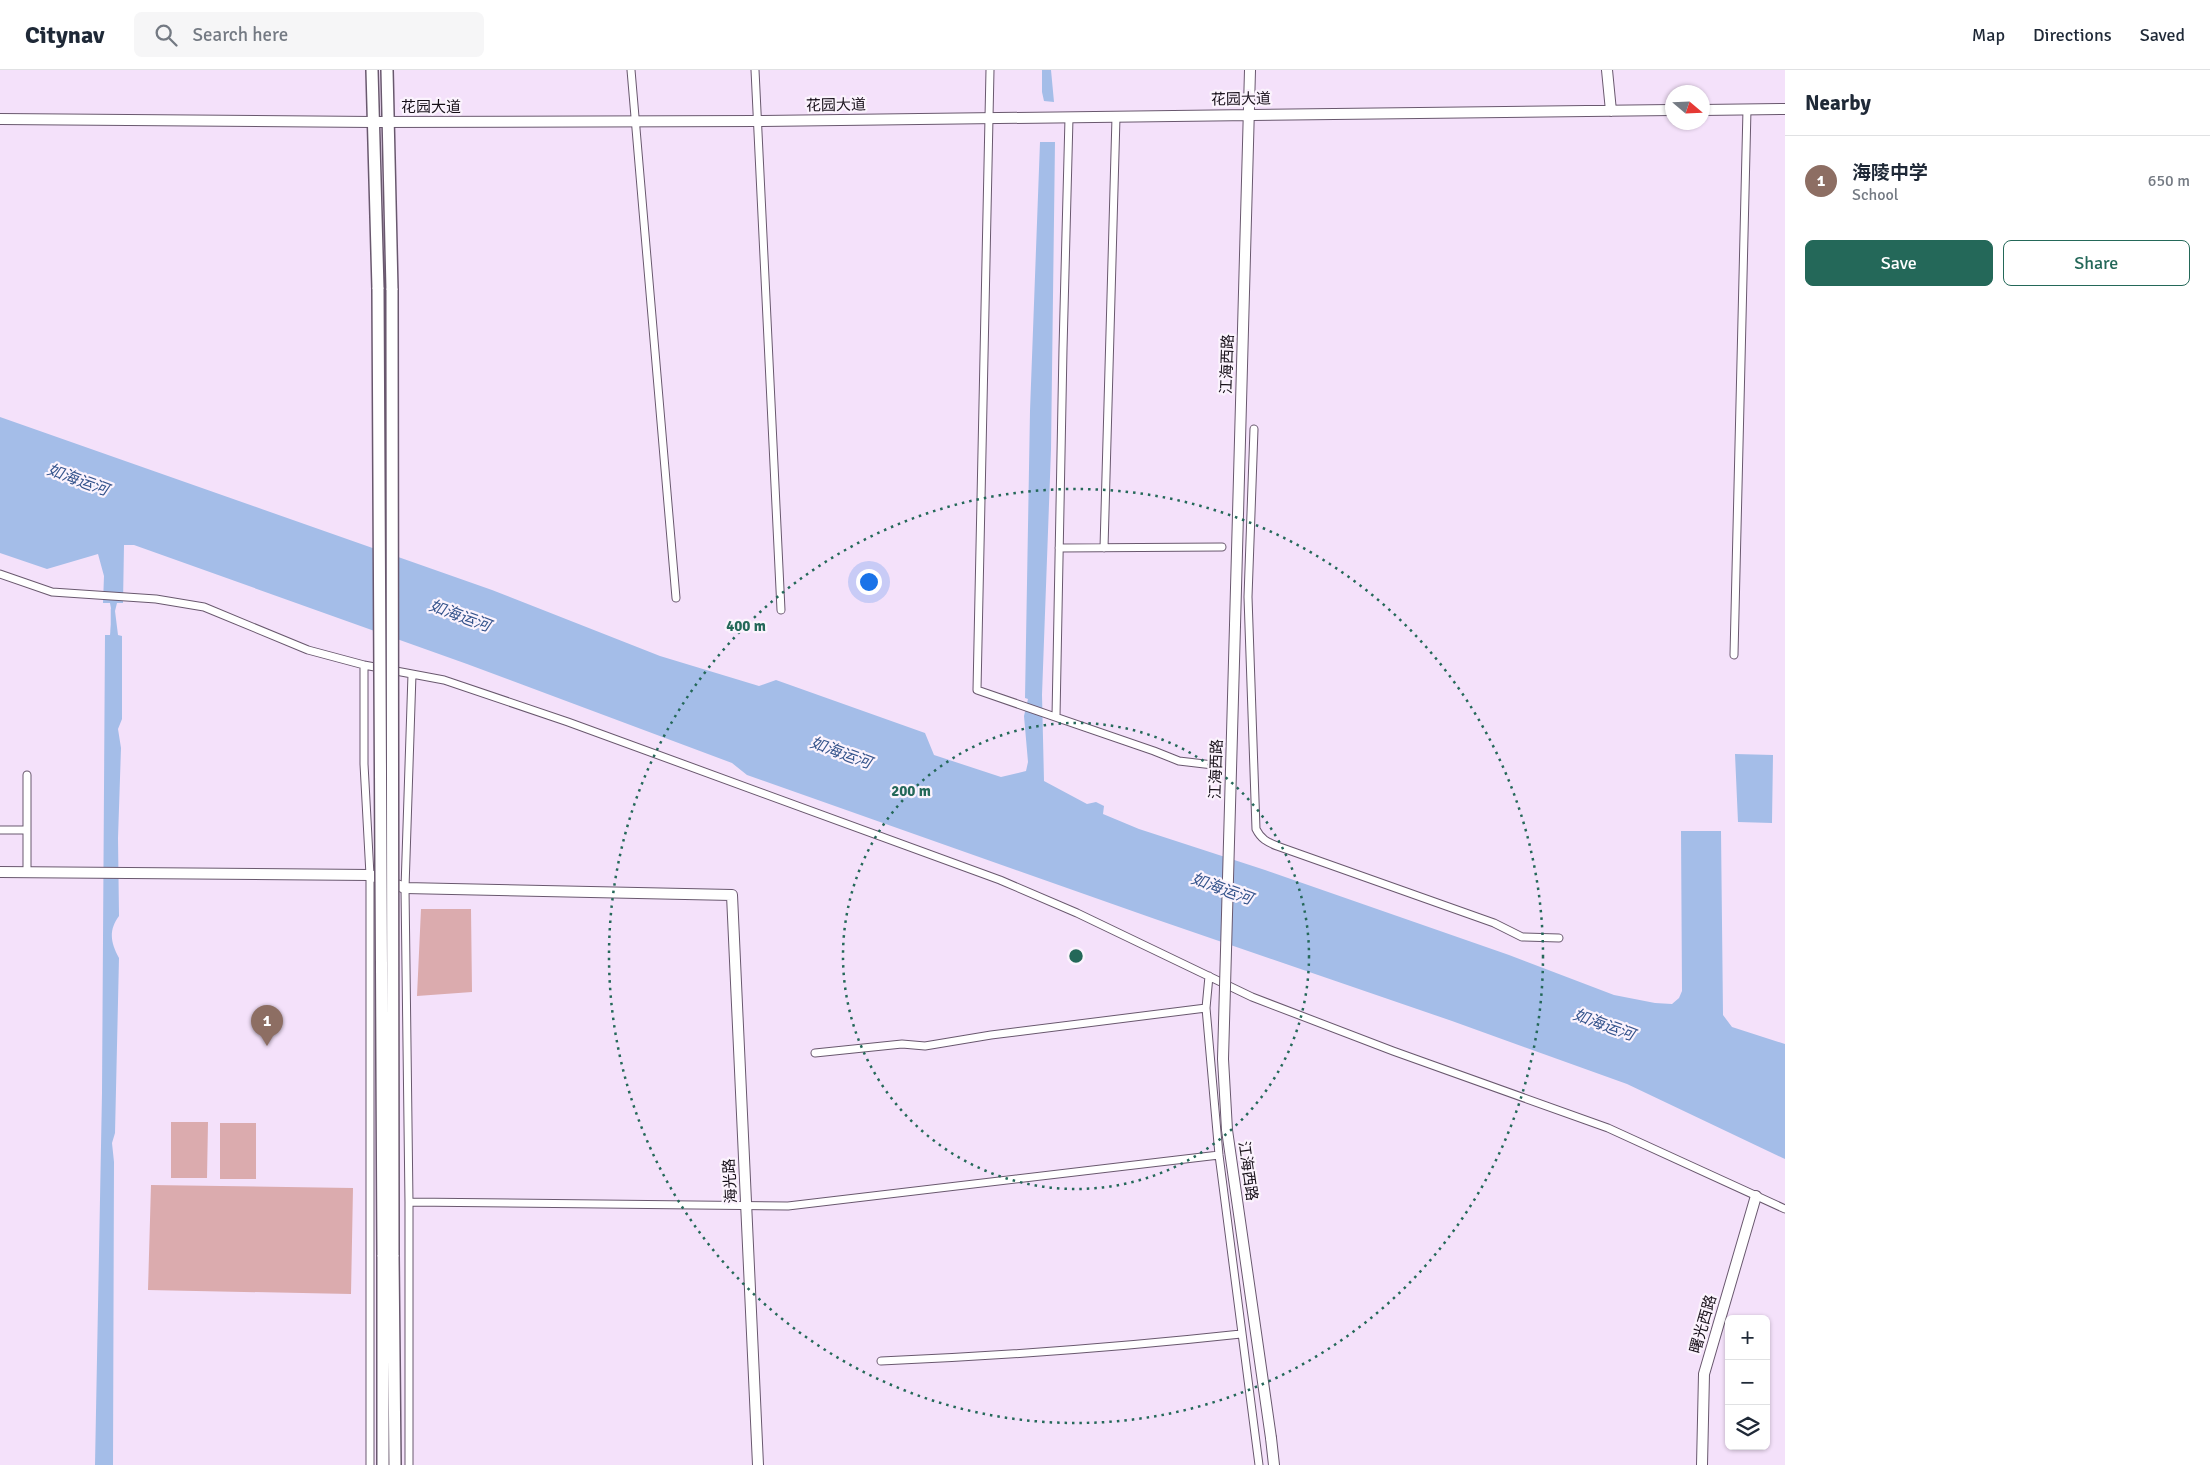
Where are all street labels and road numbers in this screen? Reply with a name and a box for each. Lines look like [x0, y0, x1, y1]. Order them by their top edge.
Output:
street label: 花园大道 [1211, 89, 1271, 109]
street label: 花园大道 [806, 95, 866, 115]
street label: 花园大道 [401, 98, 461, 116]
street label: 江海西路 [1217, 334, 1237, 394]
street label: 江海西路 [1206, 739, 1226, 799]
street label: 江海西路 [1235, 1140, 1261, 1202]
street label: 海光路 [720, 1158, 740, 1204]
street label: 曙光西路 [1686, 1293, 1720, 1355]

